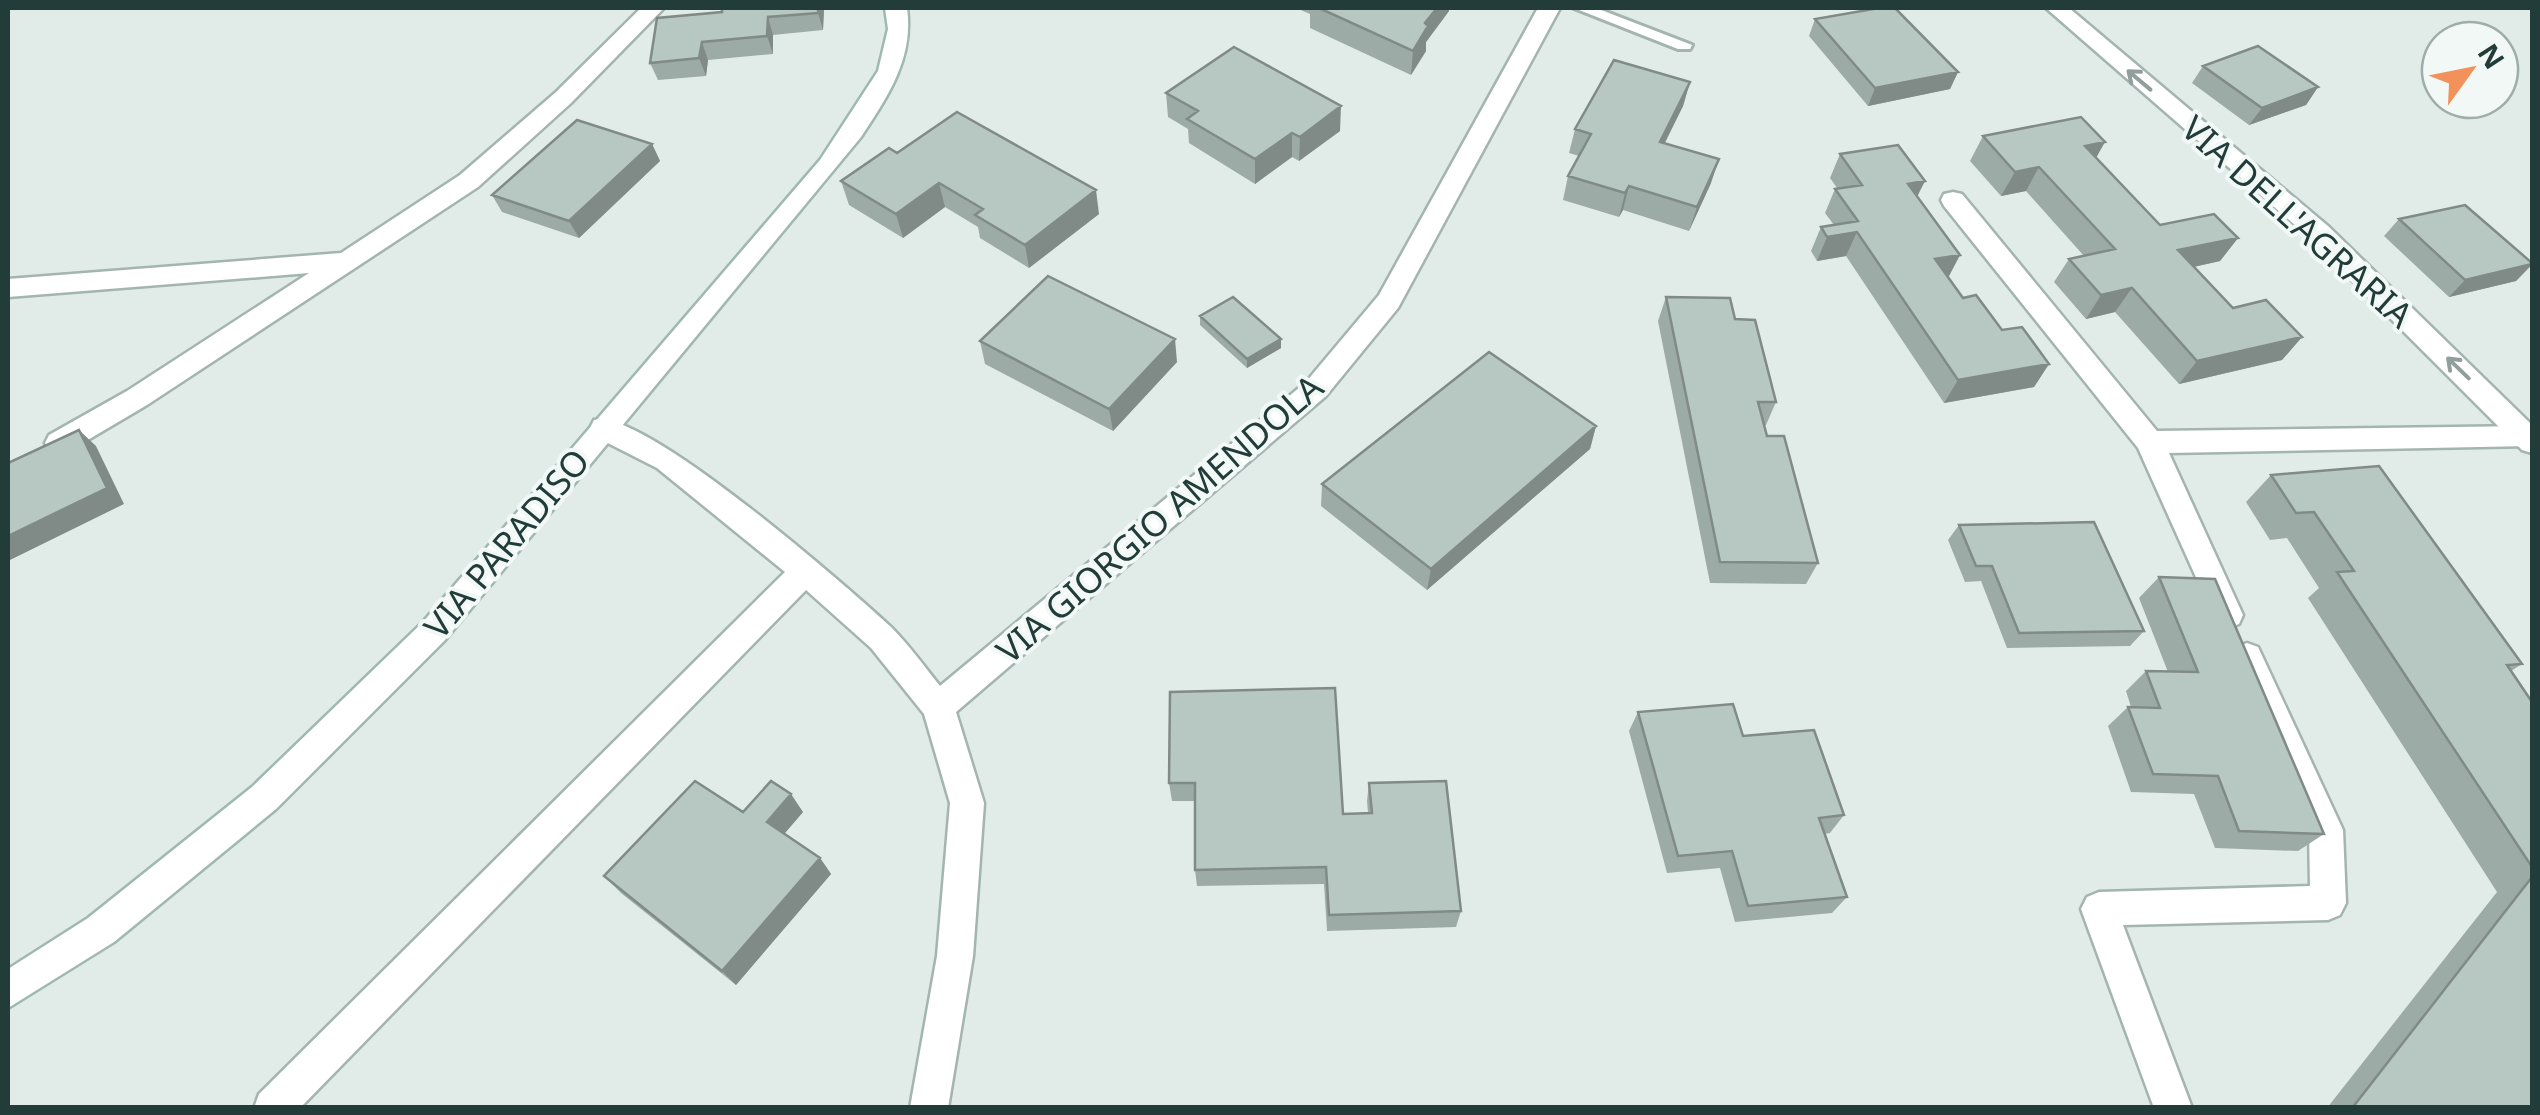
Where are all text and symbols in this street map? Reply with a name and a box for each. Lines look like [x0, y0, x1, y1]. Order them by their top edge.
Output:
north arrow [2420, 20, 2520, 120]
text: N [2470, 36, 2514, 76]
one-way arrow [2127, 69, 2153, 91]
street label: VIA DELL'AGRARIA [2172, 105, 2424, 338]
one-way arrow [2447, 356, 2471, 380]
street label: VIA GIORGIO AMENDOLA [986, 363, 1333, 673]
street label: VIA PARADISO [413, 438, 599, 648]

